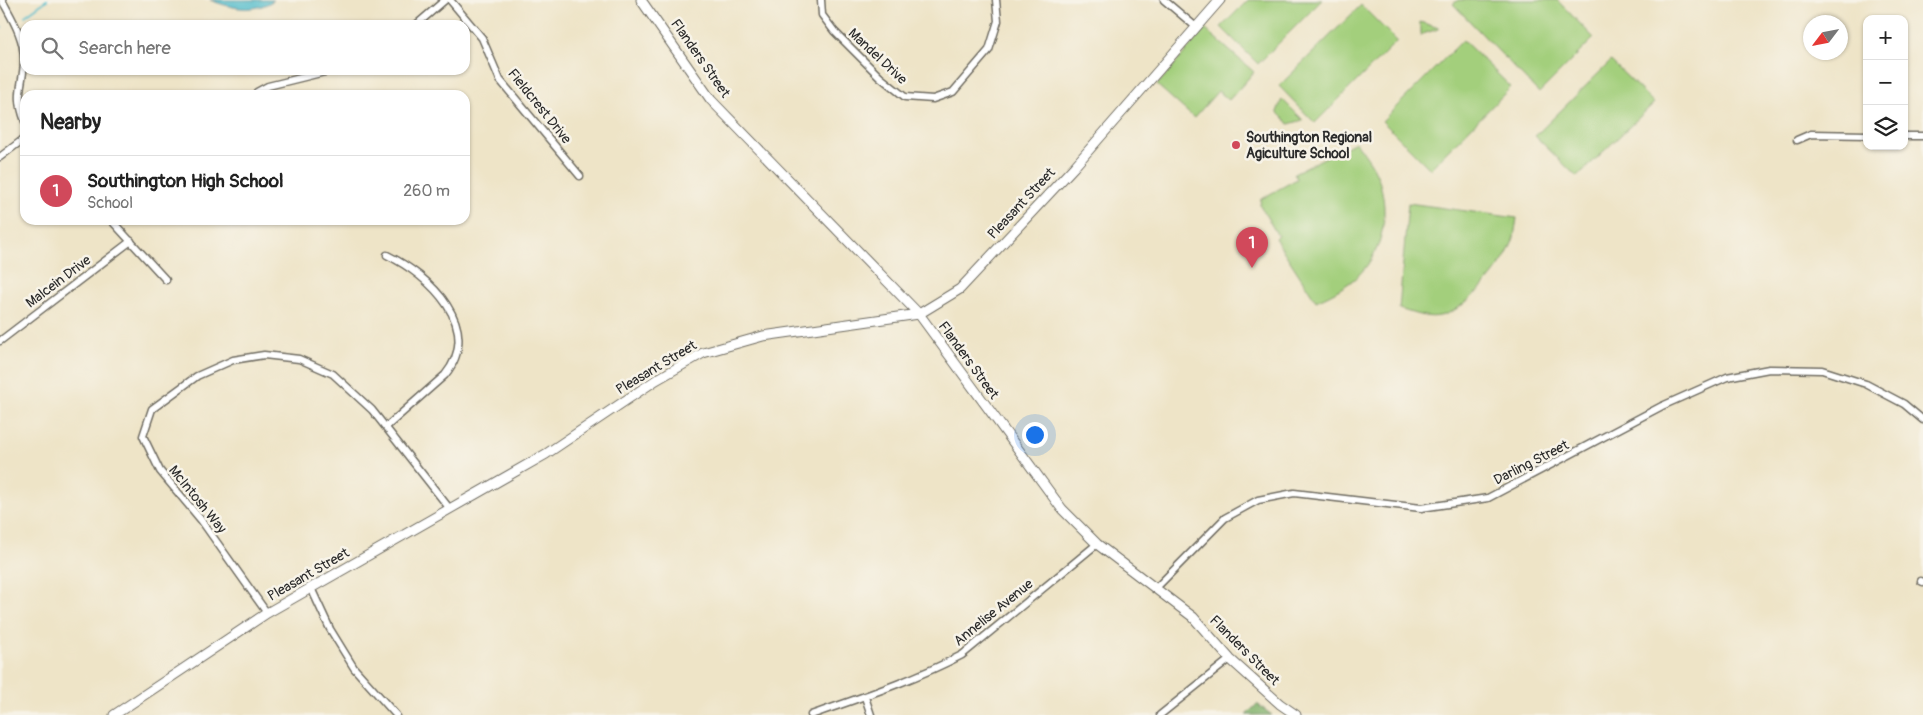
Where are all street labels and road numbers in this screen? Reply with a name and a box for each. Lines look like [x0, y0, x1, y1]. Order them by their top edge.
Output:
street label: Flanders Street [667, 16, 734, 101]
street label: Mandel Drive [845, 25, 911, 88]
street label: Fieldcrest Drive [504, 65, 575, 147]
street label: Pleasant Street [984, 164, 1059, 243]
street label: Malcein Drive [22, 251, 94, 311]
street label: Flanders Street [935, 318, 1003, 403]
street label: Pleasant Street [613, 336, 700, 398]
street label: Darling Street [1491, 436, 1572, 489]
street label: McIntosh Way [165, 462, 230, 537]
street label: Pleasant Street [264, 544, 352, 605]
street label: Annelise Avenue [950, 575, 1036, 649]
street label: Flanders Street [1206, 612, 1283, 689]

